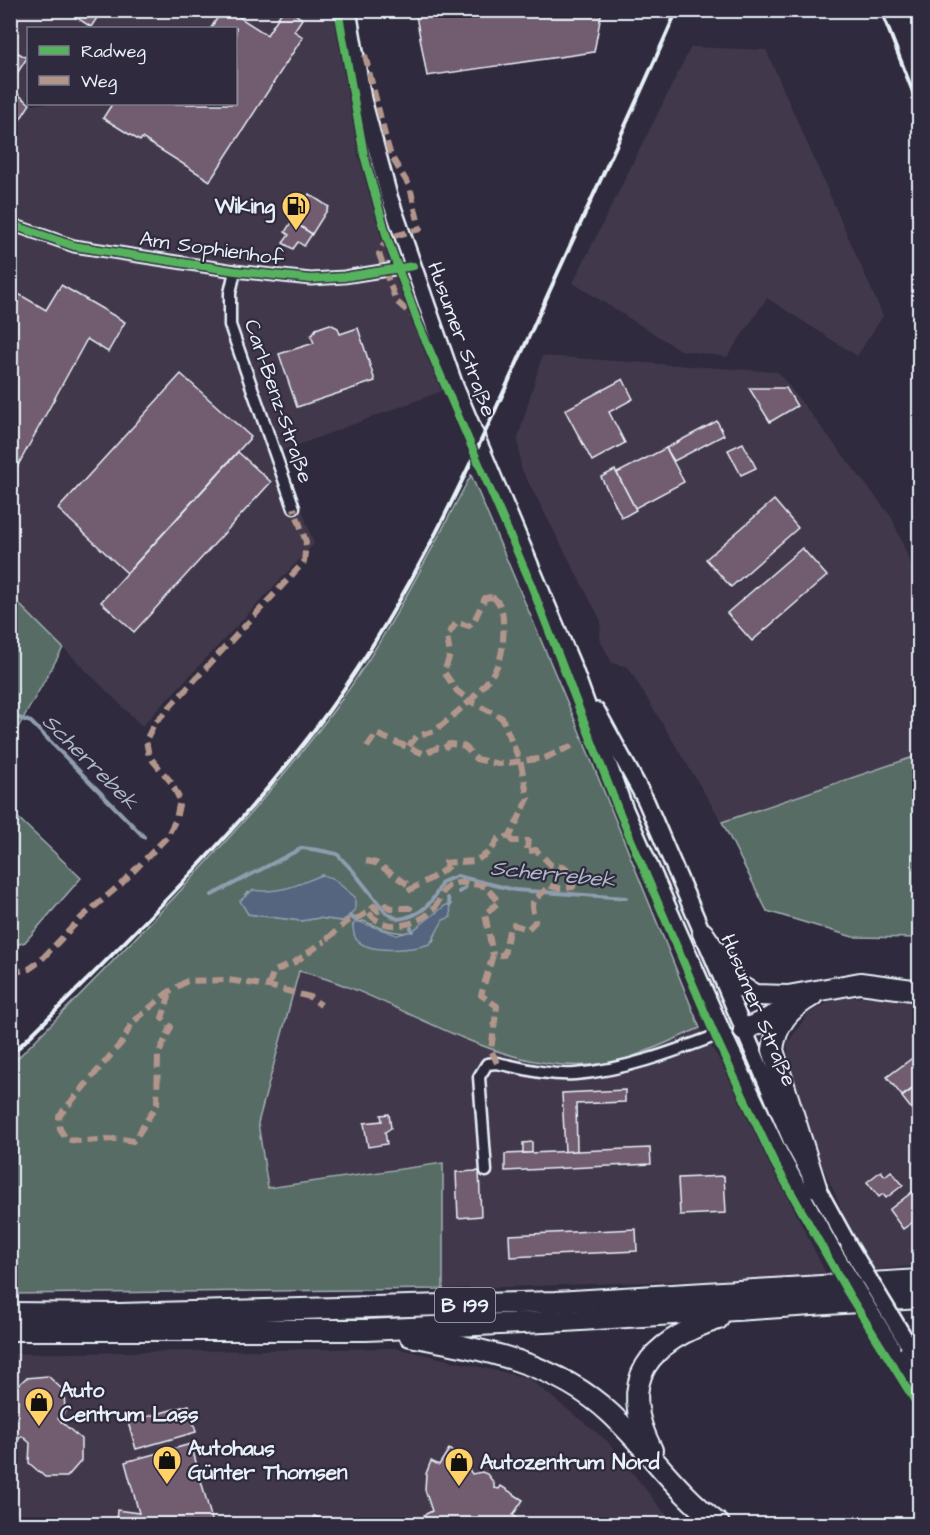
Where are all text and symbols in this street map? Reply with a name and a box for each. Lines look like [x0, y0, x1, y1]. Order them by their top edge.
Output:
legend [27, 27, 237, 105]
text: Radweg [81, 39, 146, 65]
text: Weg [81, 69, 117, 95]
fuel station icon: Wiking [280, 190, 312, 232]
place label: Wiking [214, 192, 275, 223]
street label: Am Sophienhof [138, 224, 286, 274]
street label: Husumer Straße [420, 258, 503, 421]
street label: Carl-Benz-Straße [237, 315, 320, 487]
water label: Scherrebek [35, 707, 145, 817]
water label: Scherrebek [489, 853, 617, 896]
street label: Husumer Straße [713, 930, 804, 1091]
road number: B 199 [435, 1288, 495, 1322]
place label: Auto Centrum Lass [60, 1376, 199, 1429]
shop icon: Auto Centrum Lass [23, 1386, 55, 1428]
place label: Autohaus Günter Thomsen [188, 1434, 348, 1487]
shop icon: Autohaus Günter Thomsen [151, 1444, 183, 1486]
shop icon: Autozentrum Nord [443, 1446, 475, 1488]
place label: Autozentrum Nord [480, 1448, 660, 1477]

